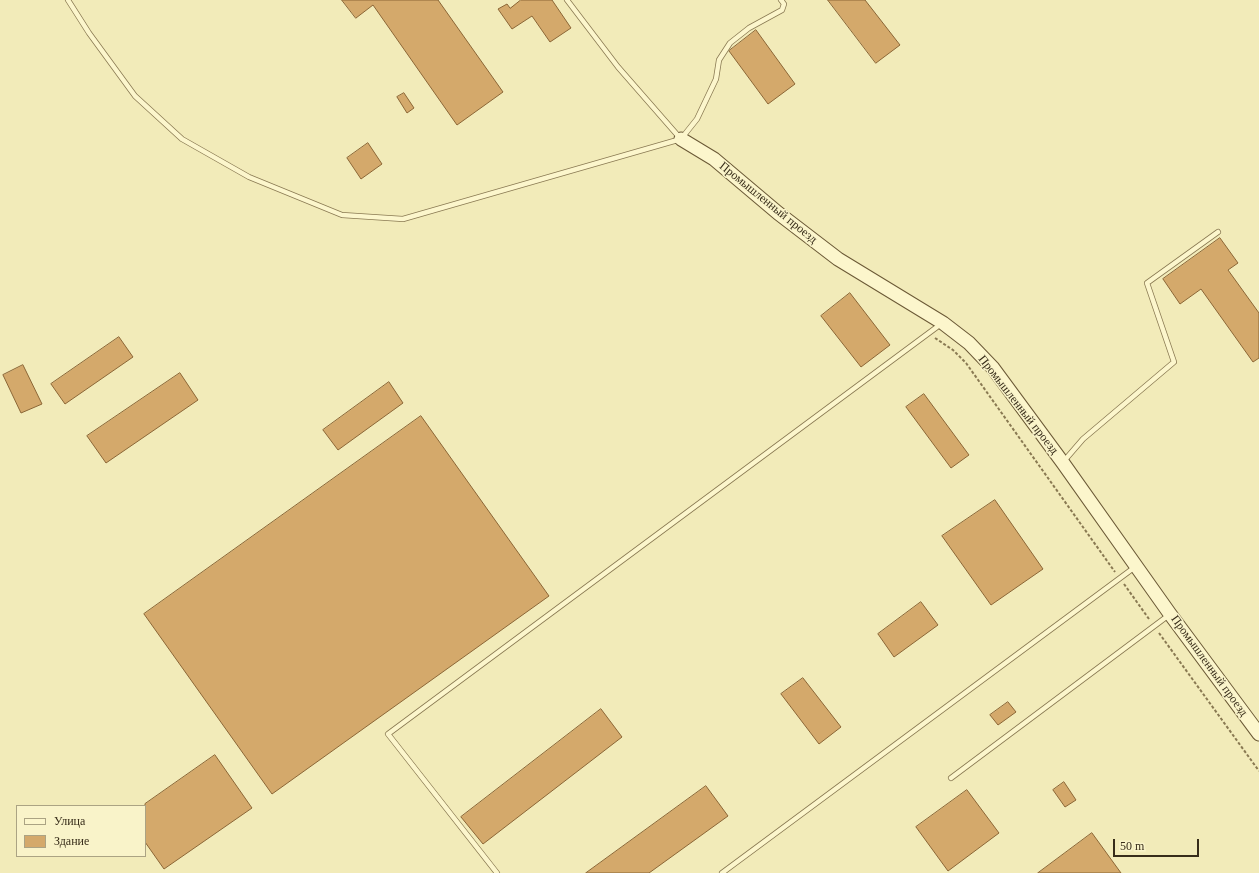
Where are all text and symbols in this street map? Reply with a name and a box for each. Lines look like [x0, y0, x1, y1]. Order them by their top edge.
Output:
street label: Промышленный проезд [716, 159, 820, 247]
street label: Промышленный проезд [975, 353, 1061, 457]
street label: Промышленный проезд [1167, 613, 1251, 719]
legend [16, 805, 146, 857]
text: Улица [54, 814, 85, 828]
scale bar [1115, 831, 1201, 857]
text: Здание [54, 834, 89, 848]
text: 50 m [1120, 839, 1144, 853]

